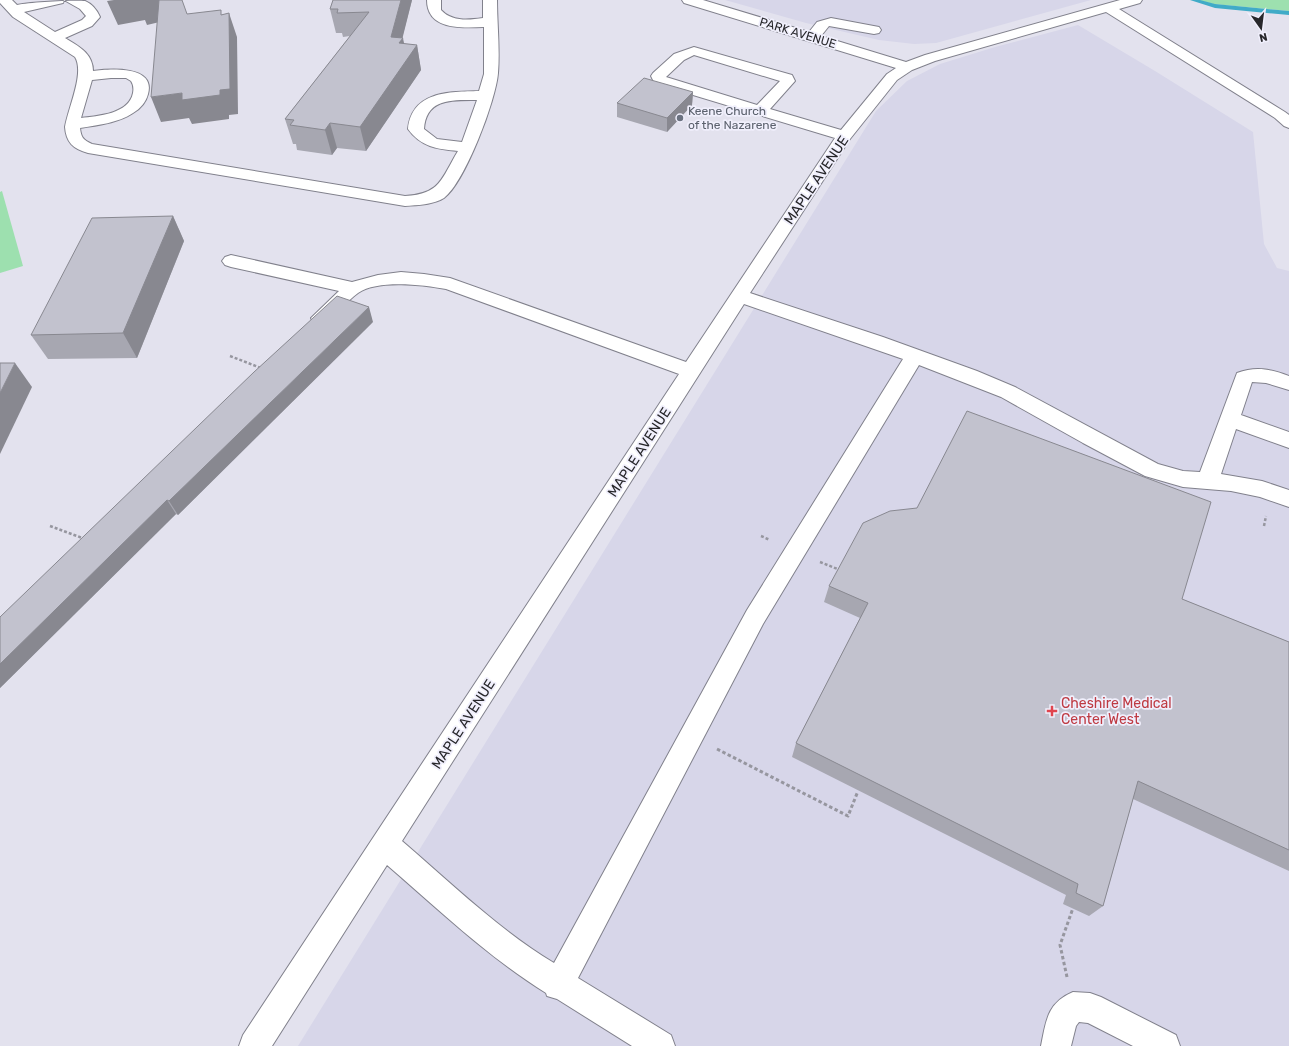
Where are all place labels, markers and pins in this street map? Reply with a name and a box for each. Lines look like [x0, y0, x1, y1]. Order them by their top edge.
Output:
place label: Keene Church of the Nazarene [688, 104, 777, 132]
marker: Keene Church of the Nazarene [675, 113, 685, 123]
place label: Cheshire Medical Center West [1061, 695, 1172, 728]
marker: Cheshire Medical Center West [1046, 705, 1058, 717]

